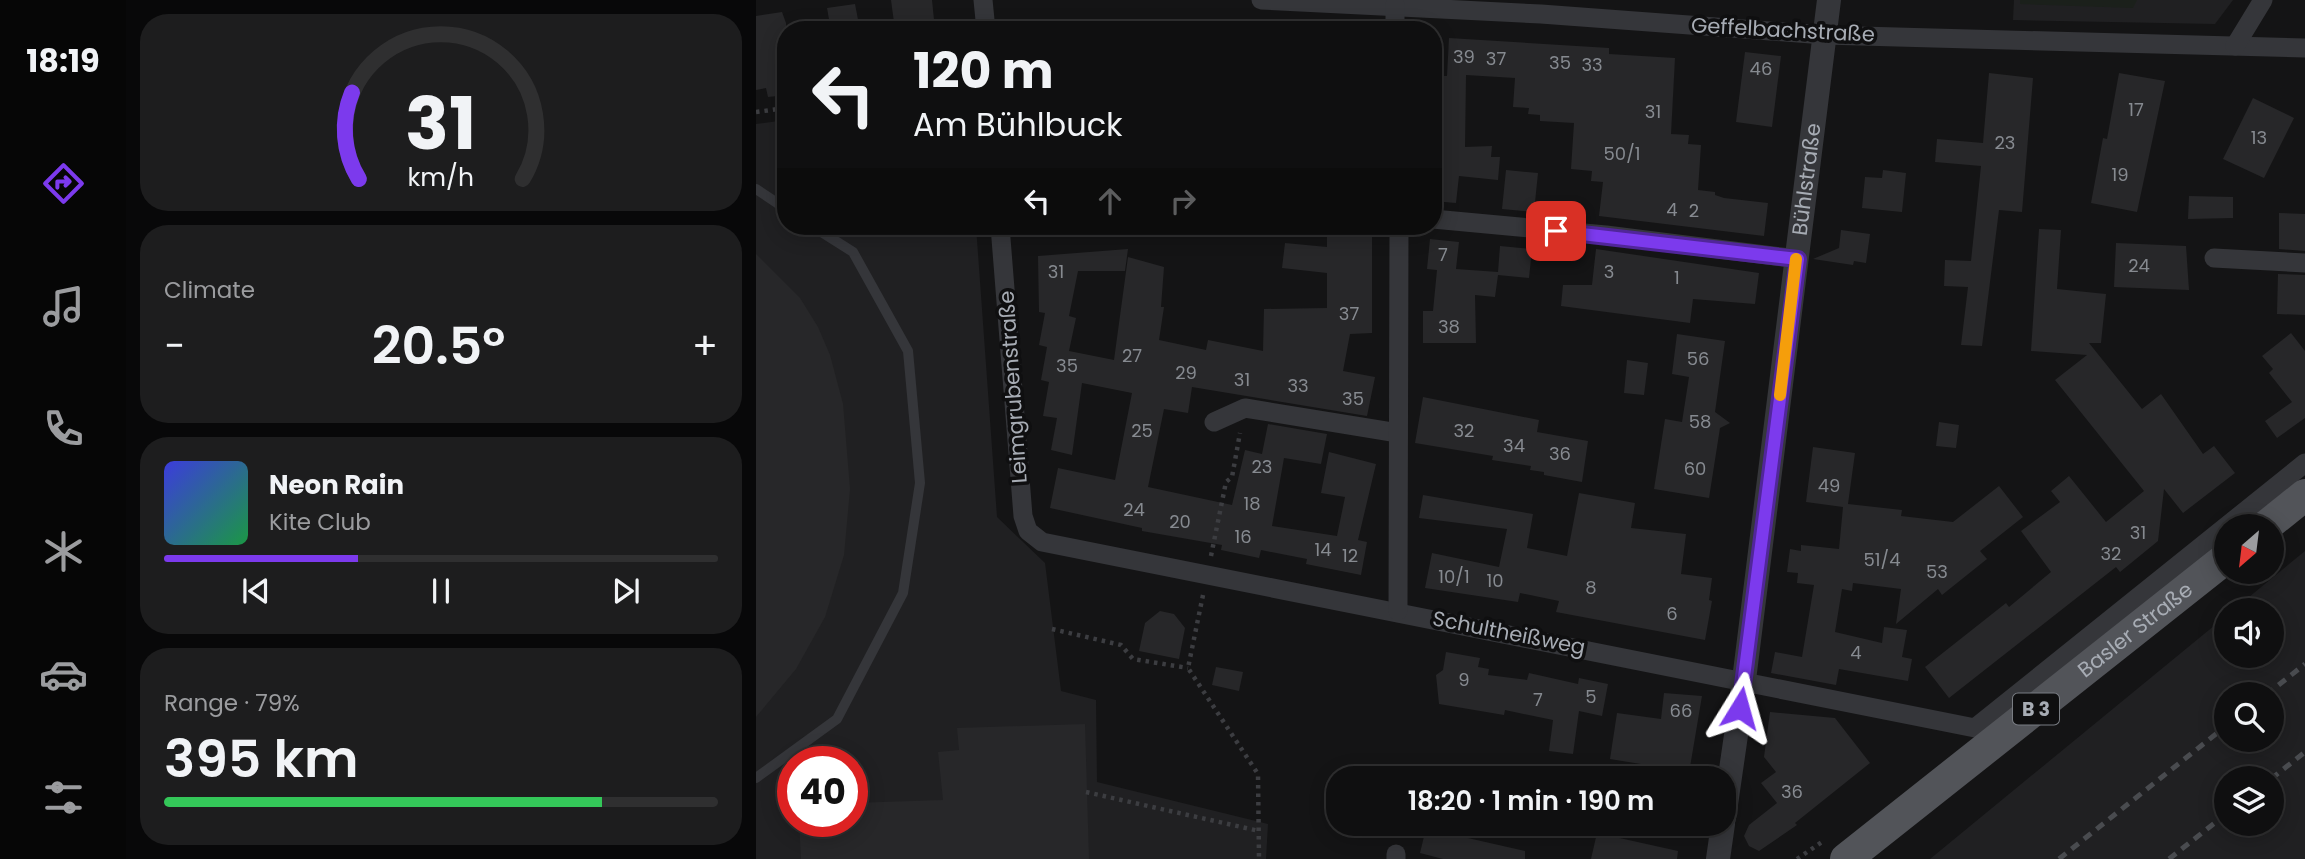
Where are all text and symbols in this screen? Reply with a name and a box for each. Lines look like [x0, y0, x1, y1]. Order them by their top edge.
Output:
street label: Geffelbachstraße [1690, 10, 1876, 49]
text: 120 m [913, 37, 1054, 105]
text: 18:19 [26, 38, 100, 83]
house number: 39 [1453, 44, 1475, 69]
house number: 37 [1486, 46, 1506, 71]
icon: left [798, 49, 889, 140]
house number: 35 [1549, 50, 1571, 75]
house number: 33 [1581, 52, 1603, 77]
house number: 46 [1750, 56, 1772, 81]
text: 31 [405, 73, 477, 174]
house number: 17 [2128, 97, 2144, 122]
house number: 31 [1645, 99, 1661, 124]
text: Am Bühlbuck [913, 102, 1123, 147]
street label: Bühlstraße [1785, 121, 1827, 237]
house number: 13 [2251, 125, 2267, 150]
house number: 23 [1995, 130, 2015, 155]
house number: 50/1 [1604, 141, 1640, 166]
icon: directions [39, 159, 88, 208]
text: km/h [408, 159, 474, 194]
house number: 19 [2111, 162, 2129, 187]
icon: left [1018, 182, 1056, 220]
icon: ahead [1091, 182, 1129, 220]
icon: right [1164, 182, 1202, 220]
house number: 4 [1666, 197, 1678, 222]
house number: 2 [1689, 198, 1699, 223]
pin [1526, 201, 1586, 261]
icon: arrive [1537, 212, 1575, 250]
house number: 7 [1438, 242, 1448, 267]
house number: 24 [2128, 253, 2150, 278]
house number: 31 [1048, 259, 1064, 284]
house number: 3 [1604, 259, 1614, 284]
house number: 1 [1674, 265, 1680, 290]
text: Climate [164, 274, 255, 306]
icon: music [39, 282, 88, 331]
street label: Leimgrubenstraße [991, 290, 1034, 484]
house number: 37 [1339, 301, 1359, 326]
text: 20.5° [372, 309, 505, 382]
house number: 38 [1438, 314, 1460, 339]
text: − [164, 319, 185, 372]
text: + [692, 319, 718, 372]
house number: 27 [1122, 343, 1142, 368]
house number: 56 [1687, 346, 1709, 371]
house number: 35 [1056, 353, 1078, 378]
house number: 29 [1175, 360, 1197, 385]
house number: 31 [1234, 367, 1250, 392]
house number: 33 [1287, 373, 1309, 398]
house number: 35 [1342, 386, 1364, 411]
icon: phone [39, 404, 88, 453]
house number: 58 [1689, 409, 1711, 434]
house number: 25 [1131, 418, 1153, 443]
house number: 32 [1454, 418, 1474, 443]
house number: 34 [1503, 433, 1525, 458]
house number: 36 [1549, 441, 1571, 466]
house number: 23 [1252, 454, 1272, 479]
house number: 60 [1684, 456, 1706, 481]
text: Neon Rain [269, 467, 404, 503]
house number: 49 [1818, 473, 1840, 498]
house number: 18 [1243, 491, 1261, 516]
house number: 24 [1123, 497, 1145, 522]
text: Kite Club [269, 506, 371, 538]
house number: 20 [1169, 509, 1191, 534]
north arrow [2214, 514, 2284, 584]
map controls [2214, 514, 2284, 836]
house number: 31 [2130, 520, 2146, 545]
house number: 16 [1234, 524, 1252, 549]
icon: climate [39, 527, 88, 576]
house number: 14 [1314, 537, 1332, 562]
house number: 32 [2101, 541, 2121, 566]
house number: 12 [1342, 543, 1358, 568]
house number: 51/4 [1864, 547, 1900, 572]
house number: 53 [1926, 559, 1948, 584]
house number: 10/1 [1438, 564, 1470, 589]
house number: 10 [1486, 568, 1504, 593]
icon: previous [237, 572, 275, 610]
icon: pause [422, 572, 460, 610]
icon: next [607, 572, 645, 610]
house number: 8 [1585, 575, 1597, 600]
street label: Basler Straße [2071, 575, 2198, 684]
button: sound [2214, 598, 2284, 668]
house number: 6 [1666, 601, 1678, 626]
street label: Schultheißweg [1430, 603, 1588, 662]
house number: 4 [1850, 640, 1862, 665]
icon: car [39, 650, 88, 699]
house number: 9 [1458, 667, 1470, 692]
position arrow [1703, 671, 1777, 745]
button: search [2214, 682, 2284, 752]
house number: 5 [1585, 684, 1597, 709]
text: Range · 79% [164, 687, 300, 719]
house number: 7 [1533, 687, 1543, 712]
road number: B 3 [2013, 694, 2059, 724]
house number: 66 [1670, 698, 1692, 723]
text: 395 km [164, 722, 358, 795]
speed limit sign: 40 [777, 746, 868, 837]
button: layers [2214, 766, 2284, 836]
icon: filters [39, 773, 88, 822]
house number: 36 [1781, 779, 1803, 804]
text: 18:20 · 1 min · 190 m [1408, 783, 1654, 819]

